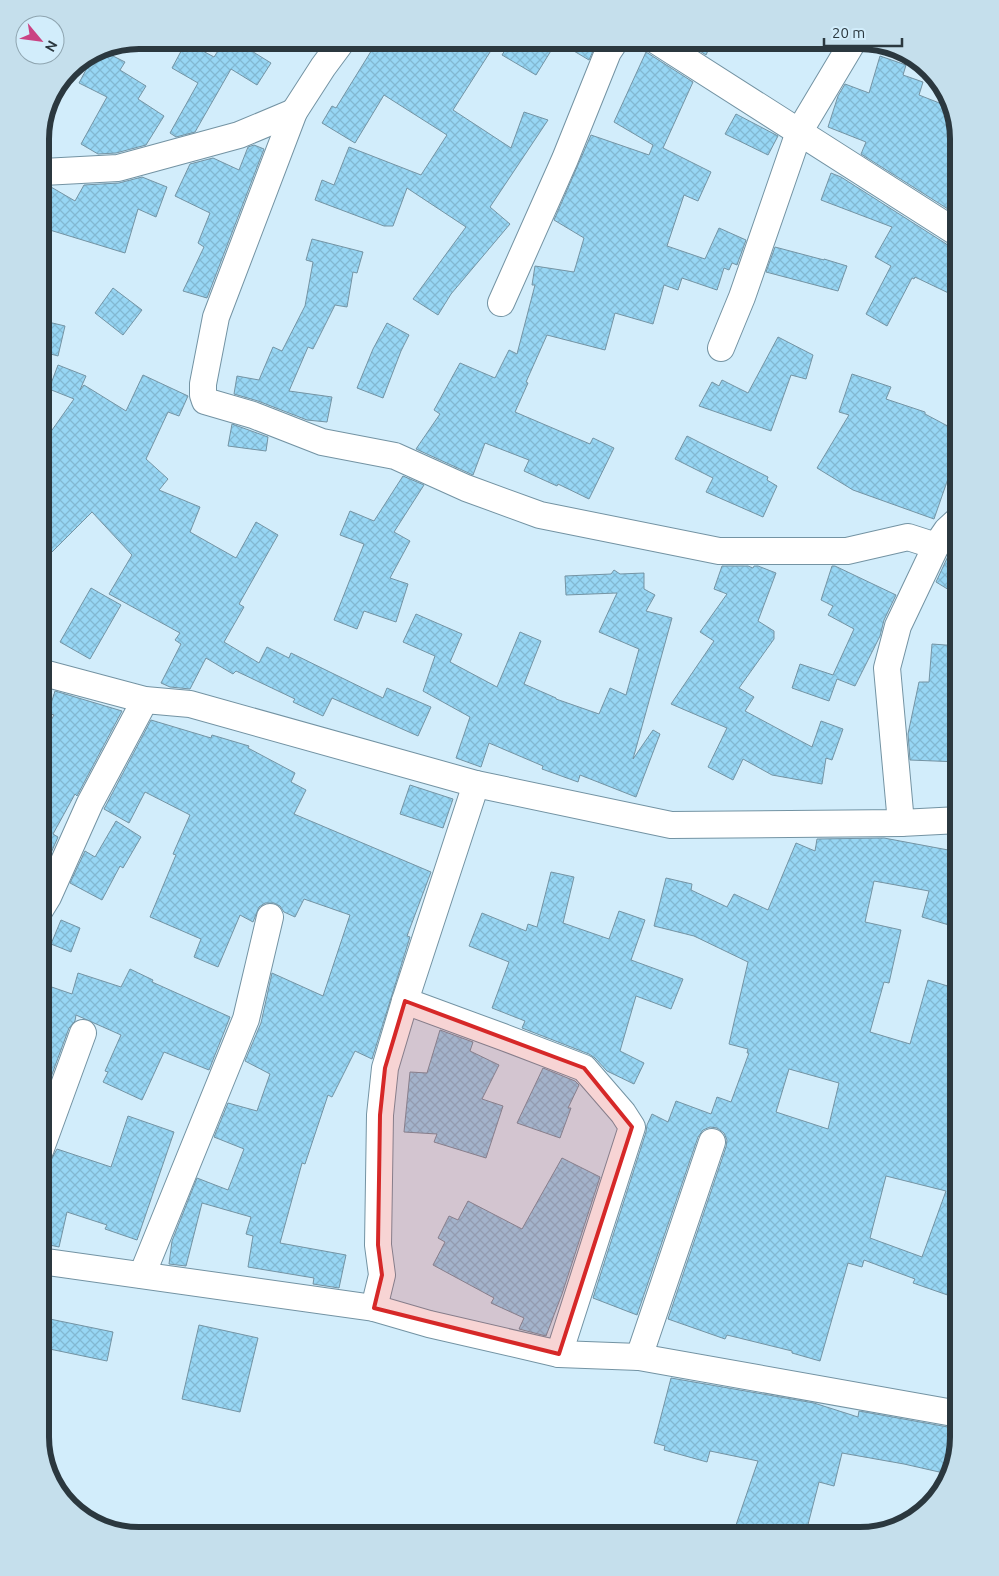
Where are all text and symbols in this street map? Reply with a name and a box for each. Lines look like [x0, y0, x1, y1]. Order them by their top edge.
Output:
north arrow [15, 15, 65, 65]
scale bar [824, 15, 902, 47]
text: 20 m [832, 24, 865, 41]
text: N [42, 38, 61, 55]

